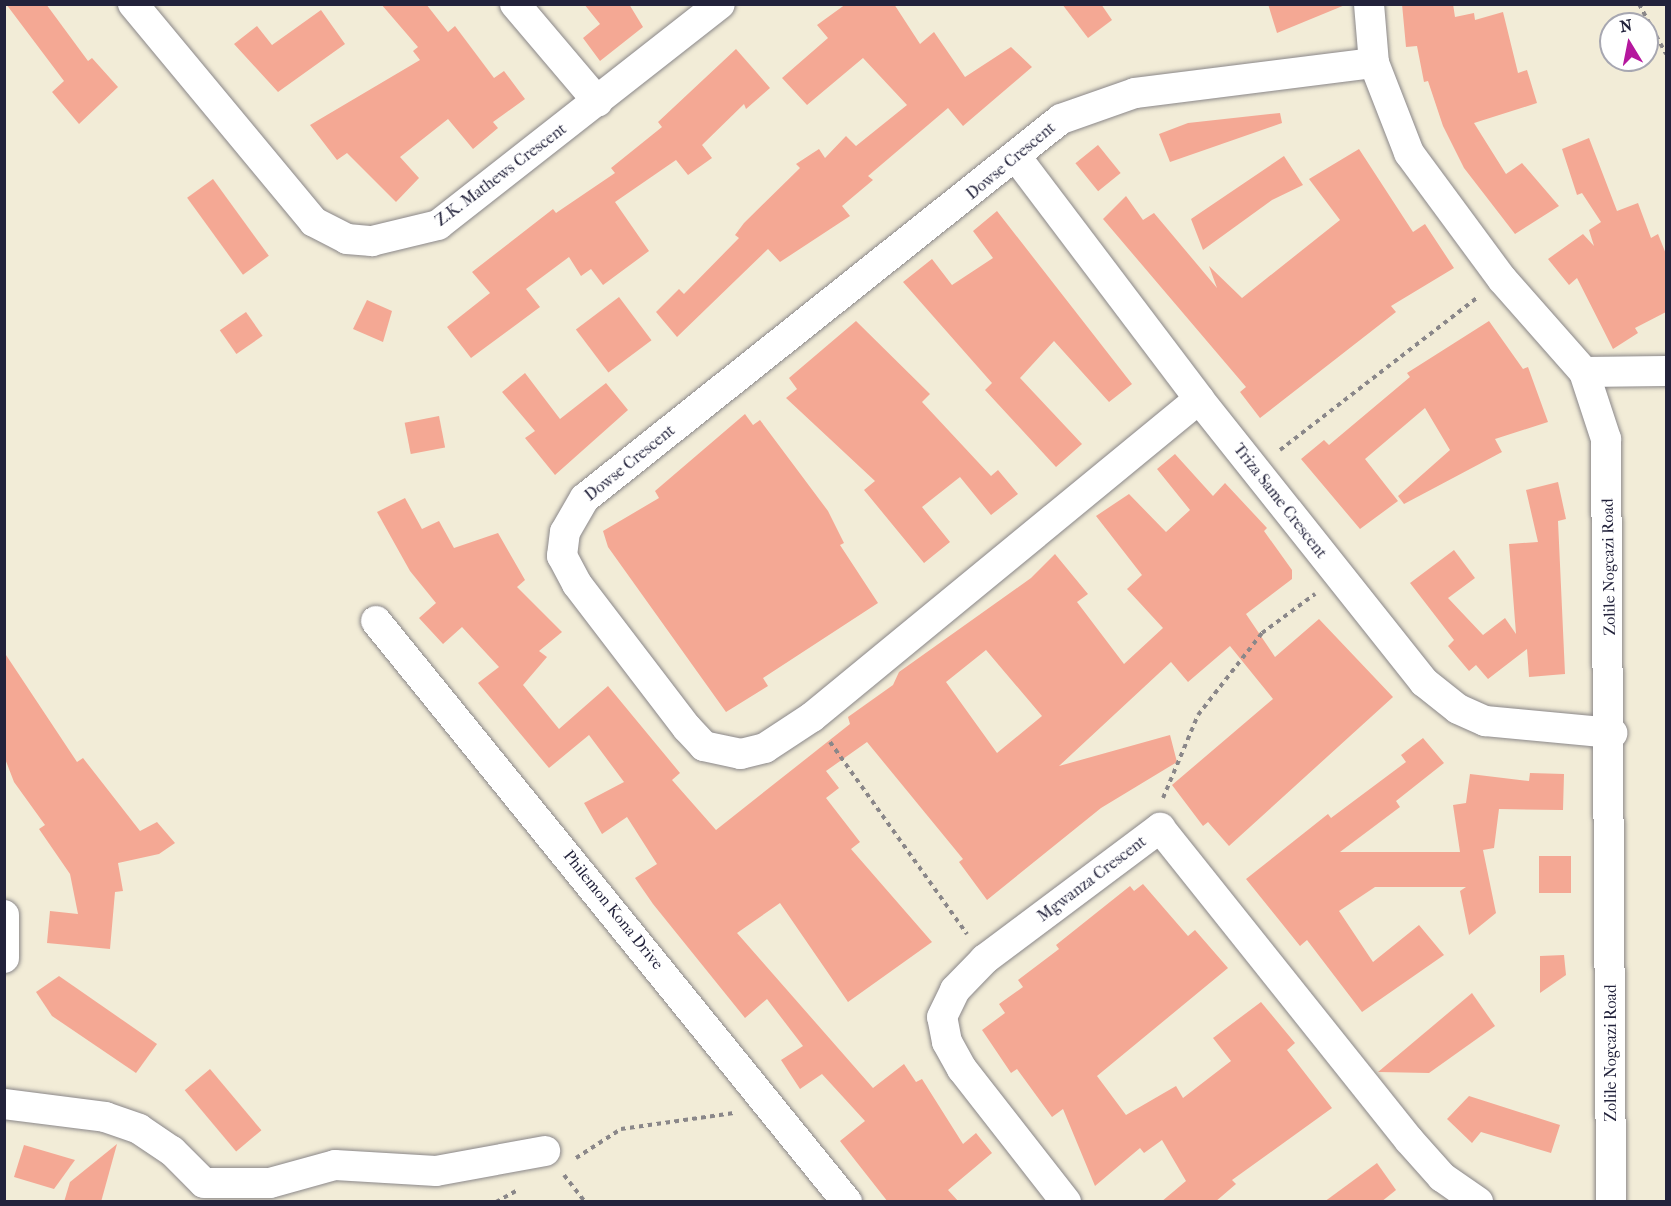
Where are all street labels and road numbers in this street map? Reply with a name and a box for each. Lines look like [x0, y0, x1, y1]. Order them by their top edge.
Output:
street label: Dowse Crescent [963, 118, 1059, 204]
street label: Z.K. Mathews Crescent [432, 119, 570, 231]
street label: Dowse Crescent [581, 421, 679, 505]
street label: Triza Same Crescent [1229, 440, 1331, 562]
street label: Zolile Nogcazi Road [1598, 498, 1620, 636]
street label: Mgwanza Crescent [1034, 832, 1150, 926]
street label: Philemon Kona Drive [559, 846, 667, 974]
street label: Zolile Nogcazi Road [1601, 984, 1621, 1122]

